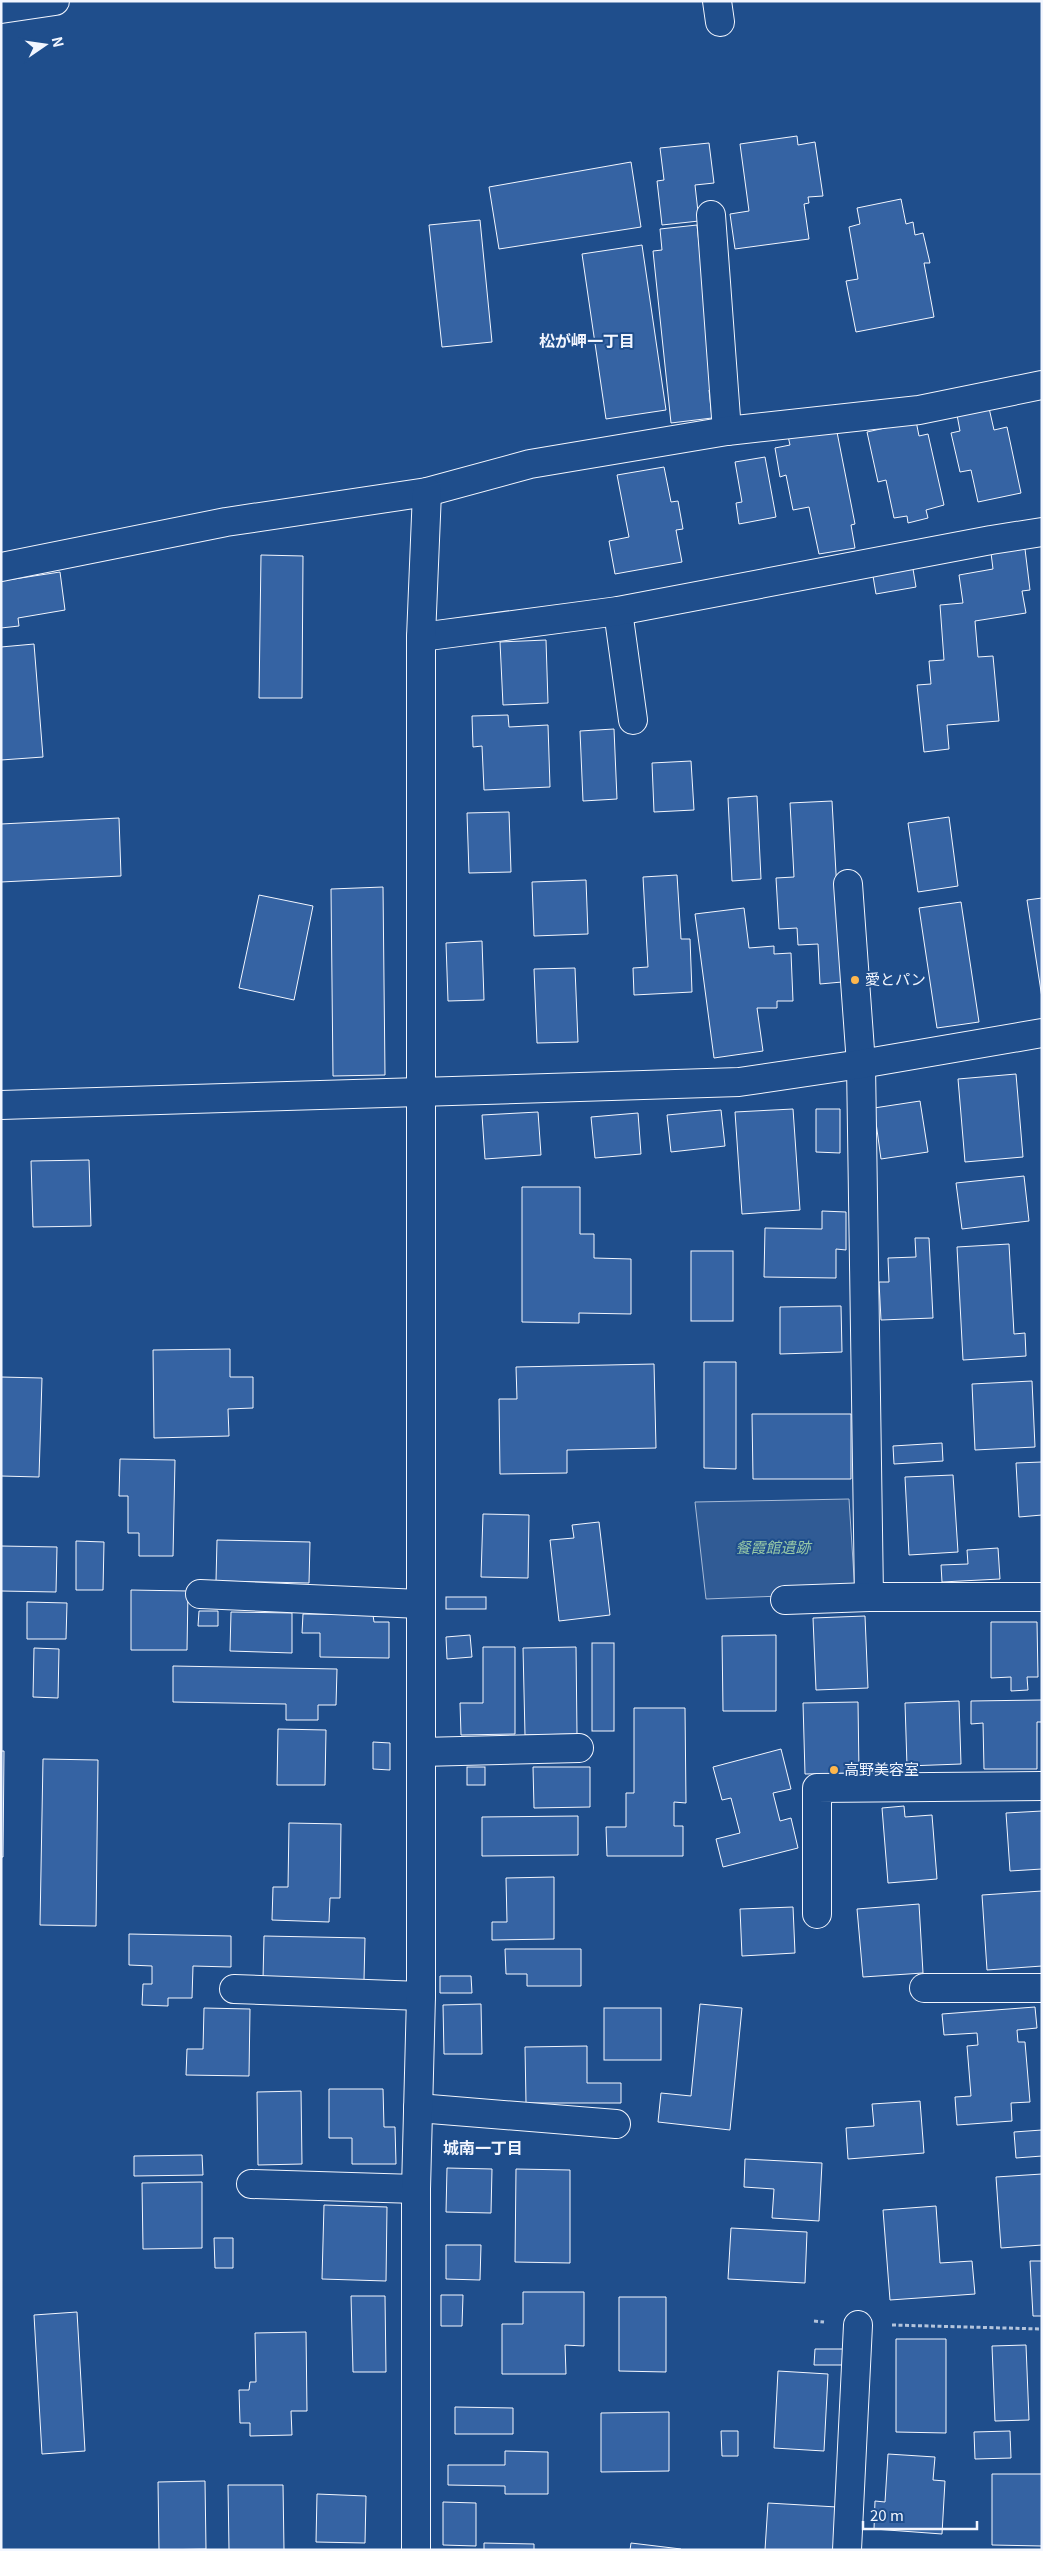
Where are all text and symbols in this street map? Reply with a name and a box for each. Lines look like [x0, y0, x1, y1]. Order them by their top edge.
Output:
north arrow [20, 20, 70, 70]
text: N [48, 34, 70, 49]
district label: 松が岬一丁目 [539, 328, 635, 352]
place label: 愛とパン [865, 968, 926, 989]
marker: 愛とパン [849, 974, 861, 986]
park label: 餐霞館遺跡 [735, 1536, 812, 1557]
place label: 高野美容室 [844, 1758, 919, 1779]
marker: 高野美容室 [828, 1764, 840, 1776]
district label: 城南一丁目 [443, 2135, 523, 2159]
scale bar [863, 2498, 977, 2530]
text: 20 m [870, 2504, 904, 2525]

